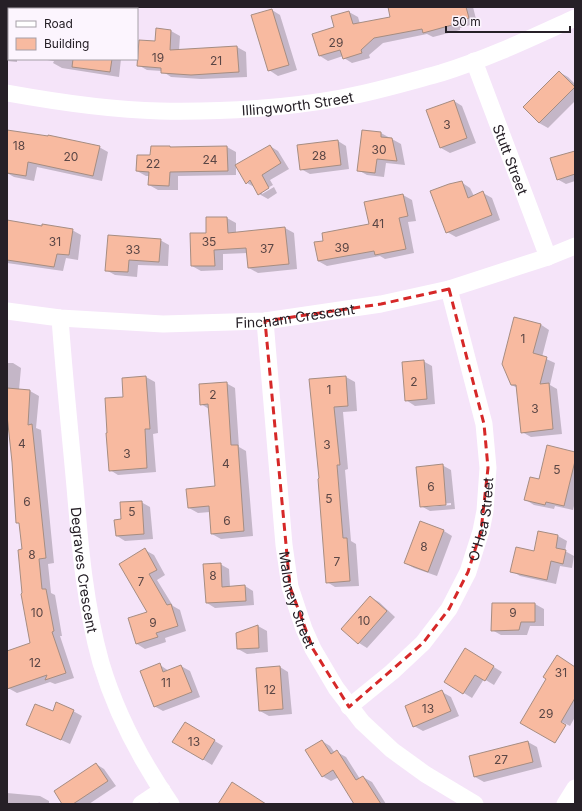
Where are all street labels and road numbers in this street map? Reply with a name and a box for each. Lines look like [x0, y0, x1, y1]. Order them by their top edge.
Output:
street label: Illingworth Street [241, 87, 355, 118]
street label: Stutt Street [490, 122, 532, 197]
street label: Fincham Crescent [235, 299, 356, 330]
street label: O'Hea Street [464, 476, 496, 563]
street label: Degraves Crescent [68, 506, 102, 635]
street label: Maloney Street [276, 550, 320, 651]

